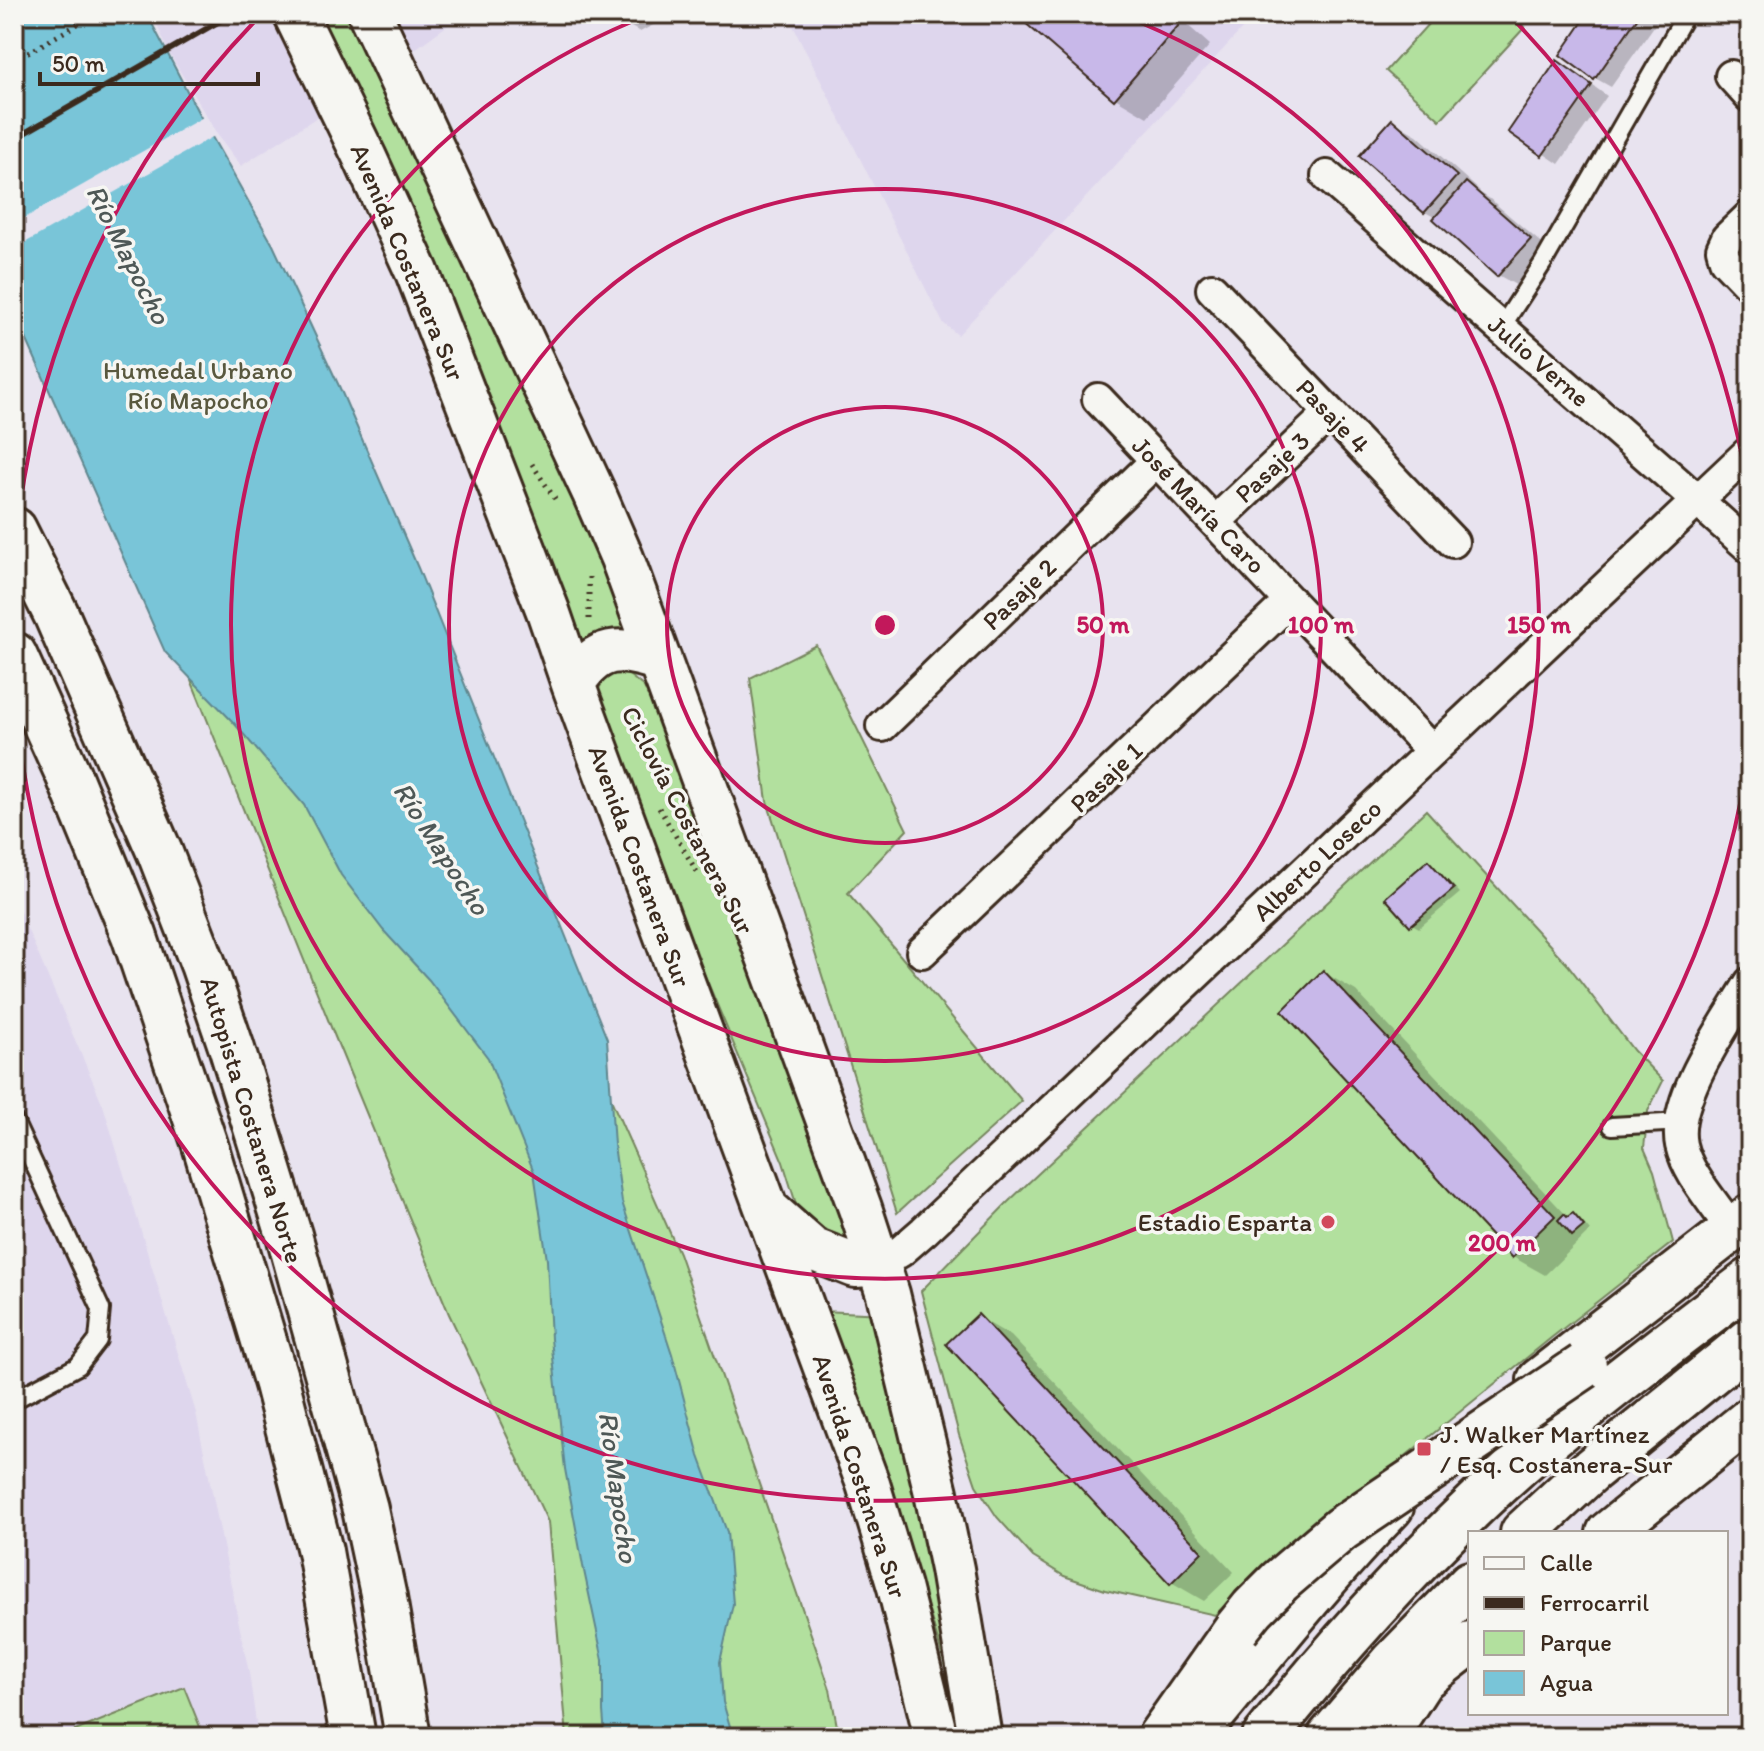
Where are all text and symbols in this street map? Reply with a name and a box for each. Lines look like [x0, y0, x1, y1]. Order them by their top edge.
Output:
scale bar [40, 36, 258, 86]
text: 50 m [52, 49, 105, 78]
street label: Avenida Costanera Sur [344, 139, 473, 386]
water label: Río Mapocho [79, 179, 179, 330]
street label: Julio Verne [1481, 308, 1597, 414]
park label: Humedal Urbano Río Mapocho [103, 354, 293, 416]
street label: Pasaje 4 [1289, 372, 1377, 461]
street label: Pasaje 3 [1228, 424, 1316, 510]
street label: José María Caro [1125, 430, 1273, 580]
street label: Pasaje 2 [975, 551, 1063, 637]
text: 50 m [1077, 610, 1130, 639]
text: 100 m [1288, 610, 1355, 639]
text: 150 m [1507, 610, 1572, 639]
centre of rings [871, 611, 899, 639]
street label: Ciclovía Costanera Sur [614, 700, 762, 940]
street label: Pasaje 1 [1063, 735, 1149, 819]
street label: Avenida Costanera Sur [581, 741, 699, 991]
water label: Río Mapocho [386, 775, 498, 922]
street label: Alberto Loseco [1246, 792, 1388, 928]
street label: Autopista Costanera Norte [193, 973, 311, 1267]
place label: Estadio Esparta [1138, 1206, 1312, 1238]
marker: Estadio Esparta [1319, 1213, 1337, 1231]
text: 200 m [1468, 1228, 1537, 1257]
street label: Avenida Costanera Sur [805, 1350, 915, 1602]
water label: Río Mapocho [592, 1409, 647, 1565]
place label: J. Walker Martínez / Esq. Costanera-Sur [1440, 1418, 1673, 1480]
marker: J. Walker Martínez / Esq. Costanera-Sur [1415, 1440, 1433, 1458]
legend [1468, 1531, 1728, 1715]
text: Calle [1540, 1548, 1593, 1577]
text: Ferrocarril [1540, 1588, 1649, 1617]
text: Parque [1540, 1628, 1612, 1657]
text: Agua [1540, 1668, 1593, 1697]

